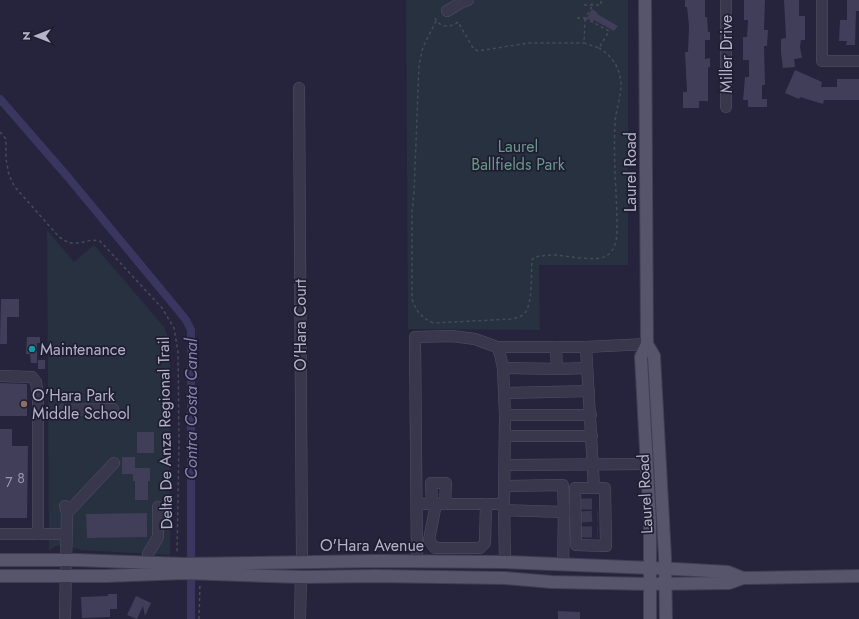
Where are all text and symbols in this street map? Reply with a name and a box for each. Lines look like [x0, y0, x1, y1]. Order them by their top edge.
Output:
street label: Miller Drive [715, 15, 738, 93]
north arrow [16, 16, 56, 56]
text: N [18, 32, 34, 40]
street label: Laurel Road [619, 132, 642, 212]
park label: Laurel Ballfields Park [471, 135, 566, 176]
street label: O'Hara Court [289, 279, 312, 371]
street label: Delta De Anza Regional Trail [152, 336, 178, 530]
water label: Contra Costa Canal [179, 337, 203, 480]
place label: Maintenance [40, 338, 126, 361]
marker: Maintenance [27, 344, 37, 354]
place label: O'Hara Park Middle School [32, 384, 130, 425]
marker: O'Hara Park Middle School [19, 399, 29, 409]
street label: Laurel Road [631, 454, 659, 534]
house number: 8 [17, 468, 25, 488]
house number: 7 [5, 472, 13, 492]
street label: O'Hara Avenue [320, 534, 424, 557]

